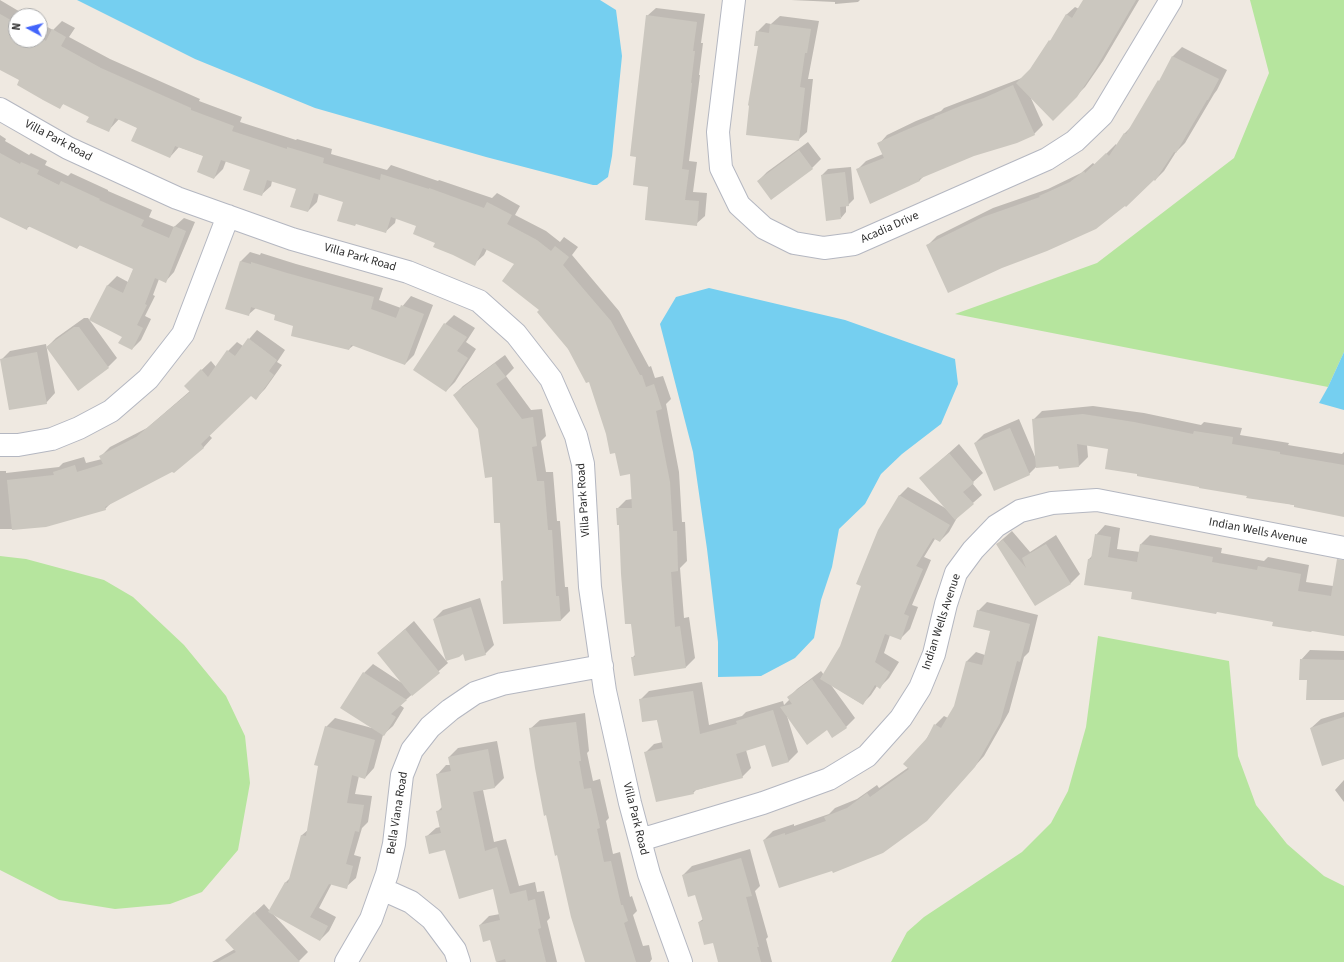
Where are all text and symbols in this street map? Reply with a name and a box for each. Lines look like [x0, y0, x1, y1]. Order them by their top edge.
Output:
north arrow [8, 8, 48, 48]
text: N [9, 22, 24, 31]
street label: Villa Park Road [22, 117, 94, 165]
street label: Acadia Drive [859, 209, 921, 247]
street label: Villa Park Road [322, 241, 398, 275]
street label: Villa Park Road [574, 462, 594, 538]
street label: Indian Wells Avenue [1207, 515, 1309, 549]
street label: Indian Wells Avenue [920, 572, 964, 672]
street label: Bella Viana Road [384, 771, 412, 855]
street label: Villa Park Road [619, 781, 651, 857]

